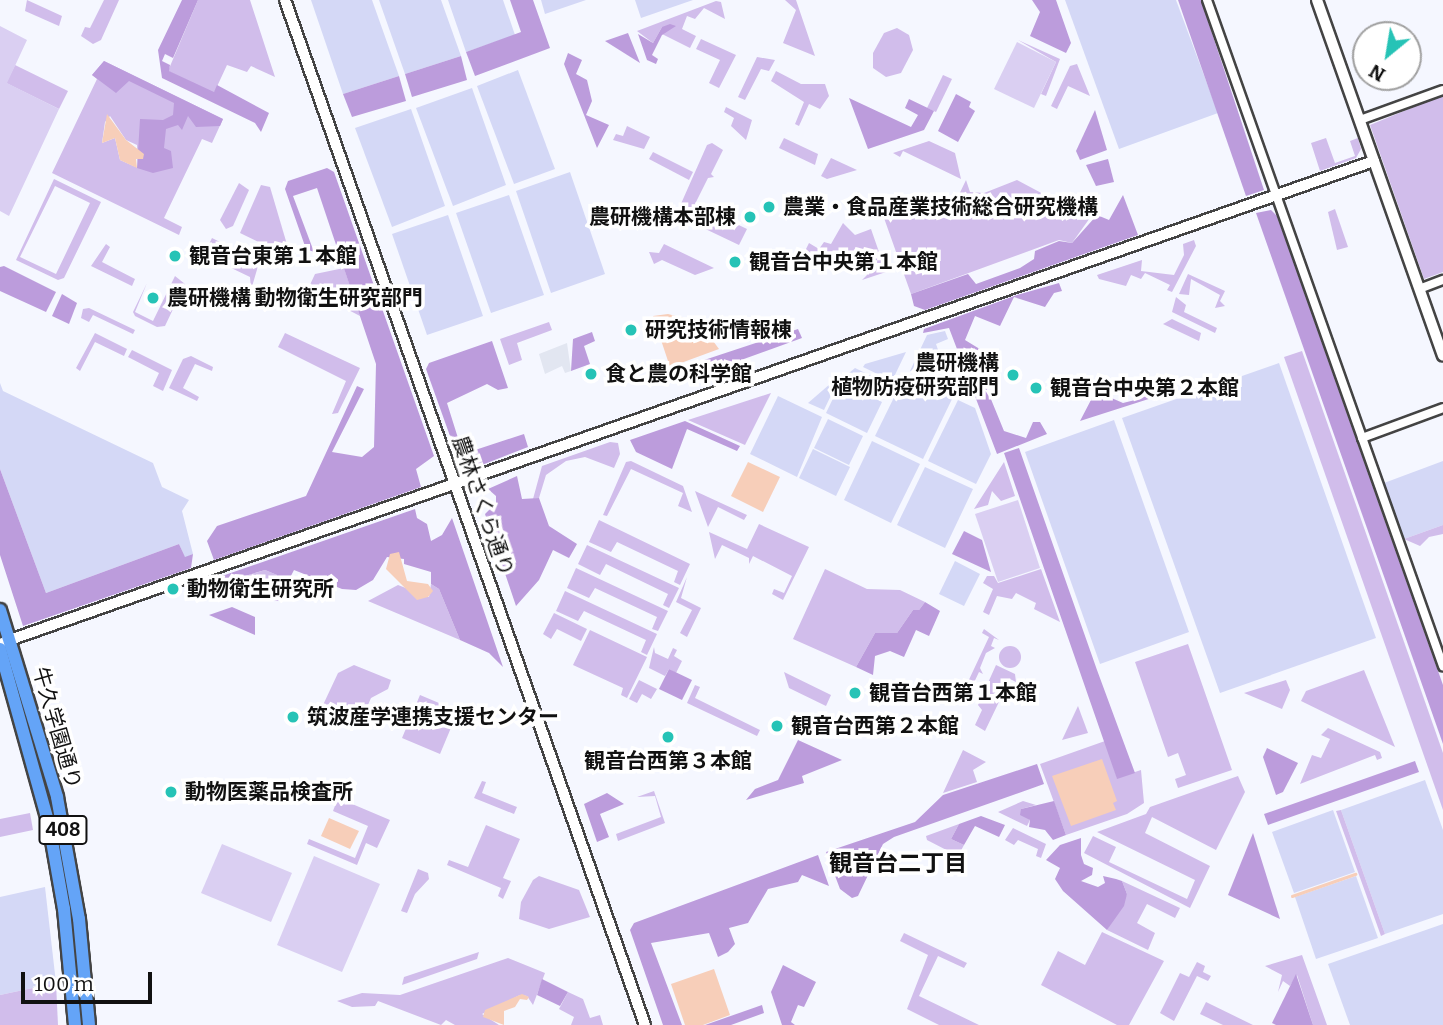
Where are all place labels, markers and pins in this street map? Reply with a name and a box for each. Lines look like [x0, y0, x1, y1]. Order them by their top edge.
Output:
place label: 農業・食品産業技術総合研究機構 [783, 194, 1098, 220]
marker: 農業・食品産業技術総合研究機構 [761, 199, 777, 215]
place label: 農研機構本部棟 [589, 204, 736, 230]
marker: 農研機構本部棟 [742, 209, 758, 225]
place label: 観音台東第１本館 [189, 243, 357, 269]
marker: 観音台東第１本館 [167, 248, 183, 264]
place label: 観音台中央第１本館 [749, 249, 938, 275]
marker: 観音台中央第１本館 [727, 254, 743, 270]
place label: 農研機構 動物衛生研究部門 [167, 285, 423, 311]
marker: 農研機構 動物衛生研究部門 [145, 290, 161, 306]
place label: 研究技術情報棟 [645, 317, 792, 343]
marker: 研究技術情報棟 [623, 322, 639, 338]
place label: 農研機構 植物防疫研究部門 [831, 350, 999, 400]
place label: 食と農の科学館 [605, 361, 752, 387]
marker: 食と農の科学館 [583, 366, 599, 382]
marker: 農研機構 植物防疫研究部門 [1005, 367, 1021, 383]
place label: 観音台中央第２本館 [1050, 375, 1239, 401]
marker: 観音台中央第２本館 [1028, 380, 1044, 396]
place label: 動物衛生研究所 [187, 576, 334, 602]
marker: 動物衛生研究所 [165, 581, 181, 597]
place label: 観音台西第１本館 [869, 680, 1037, 706]
marker: 観音台西第１本館 [847, 685, 863, 701]
place label: 筑波産学連携支援センター [307, 704, 559, 730]
marker: 筑波産学連携支援センター [285, 709, 301, 725]
place label: 観音台西第２本館 [791, 713, 959, 739]
marker: 観音台西第２本館 [769, 718, 785, 734]
marker: 観音台西第３本館 [660, 729, 676, 745]
place label: 観音台西第３本館 [584, 748, 752, 774]
place label: 動物医薬品検査所 [185, 779, 353, 805]
marker: 動物医薬品検査所 [163, 784, 179, 800]

